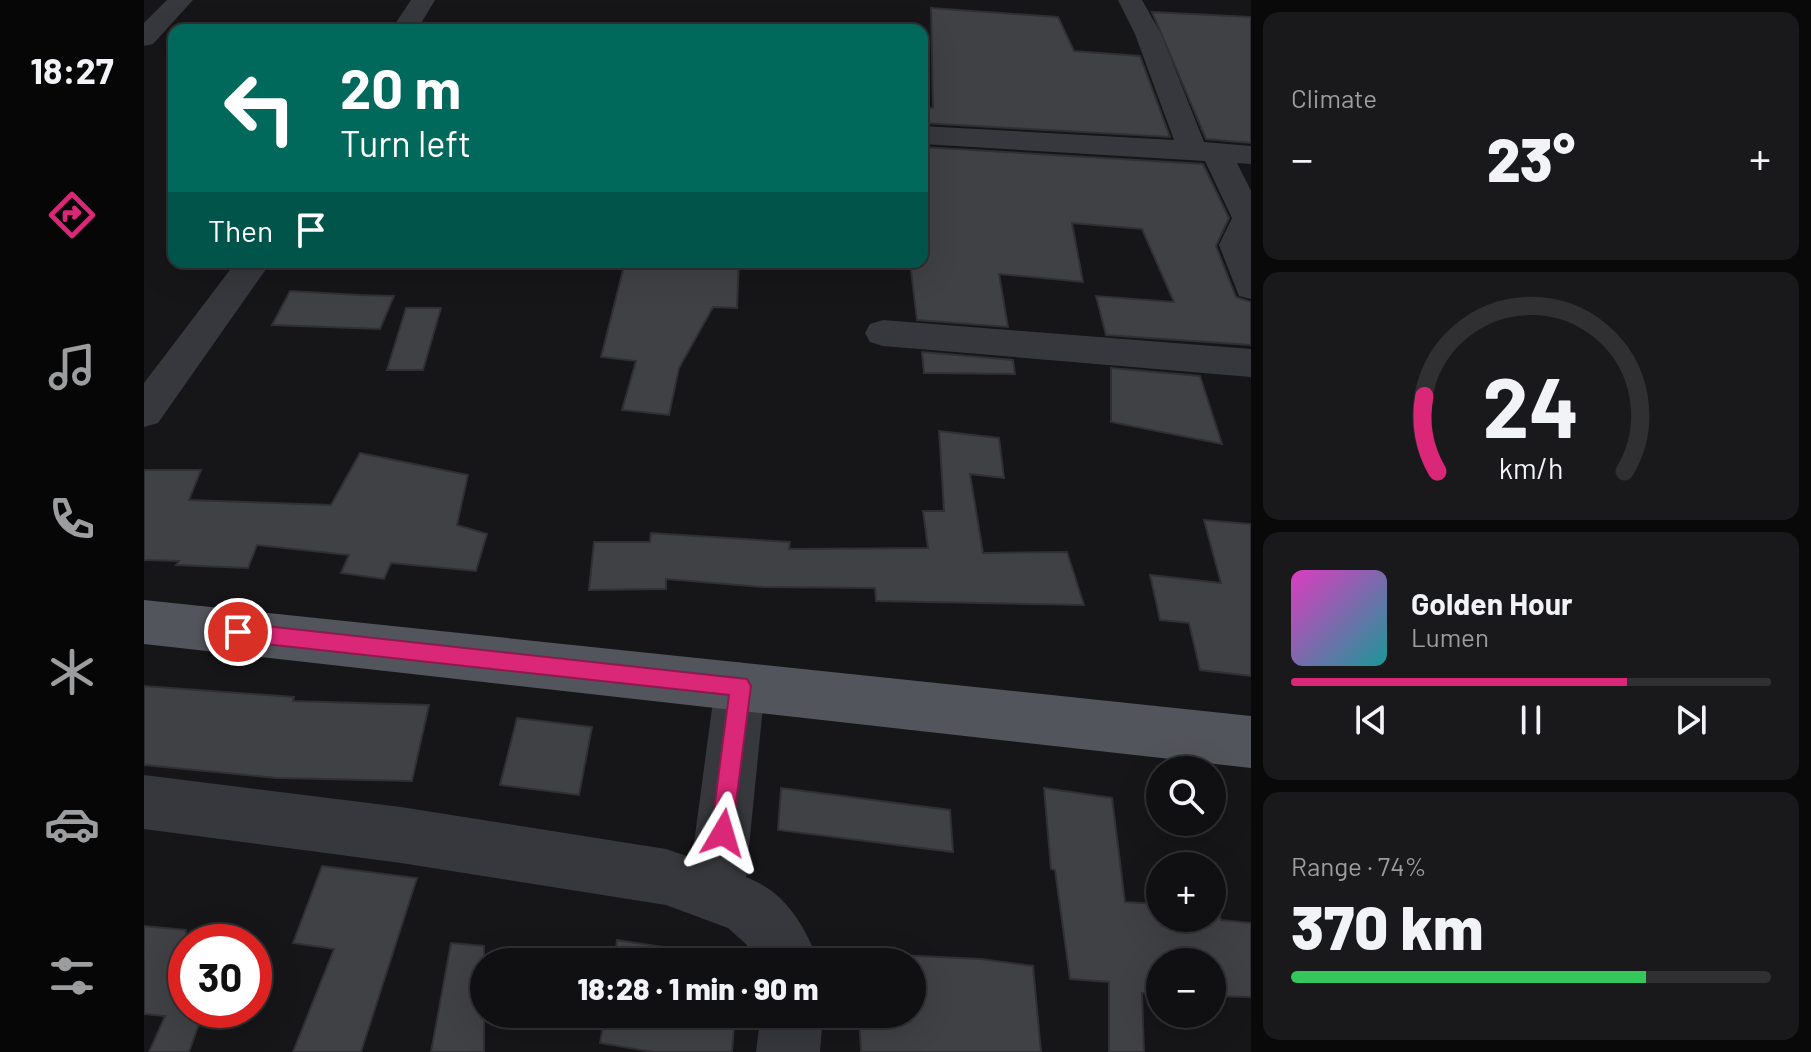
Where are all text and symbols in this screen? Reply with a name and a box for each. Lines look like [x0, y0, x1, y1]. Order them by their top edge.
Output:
text: 18:27 [30, 48, 114, 91]
text: 20 m [340, 53, 461, 120]
icon: left [208, 56, 312, 160]
text: Climate [1291, 82, 1377, 113]
text: Turn left [340, 121, 471, 164]
text: 23° [1487, 122, 1575, 194]
text: − [1291, 131, 1313, 184]
text: + [1749, 131, 1771, 184]
icon: directions [44, 187, 100, 243]
icon: arrive [289, 208, 333, 252]
text: Then [208, 212, 273, 248]
icon: music [44, 339, 100, 395]
text: 24 [1483, 355, 1579, 455]
text: km/h [1499, 450, 1563, 485]
icon: phone [44, 491, 100, 547]
text: Golden Hour [1411, 585, 1573, 621]
pin [204, 598, 272, 666]
icon: arrive [216, 610, 260, 654]
text: Lumen [1411, 621, 1489, 652]
icon: climate [44, 644, 100, 700]
icon: previous [1349, 698, 1393, 742]
icon: pause [1509, 698, 1553, 742]
icon: next [1669, 698, 1713, 742]
map controls [1146, 756, 1226, 1028]
button: search [1146, 756, 1226, 836]
position arrow [681, 791, 765, 875]
icon: car [44, 796, 100, 852]
text: Range · 74% [1291, 850, 1427, 881]
button: + [1146, 852, 1226, 932]
text: 370 km [1291, 890, 1483, 962]
speed limit sign: 30 [168, 924, 272, 1028]
icon: filters [44, 948, 100, 1004]
button: − [1146, 948, 1226, 1028]
text: 18:28 · 1 min · 90 m [578, 970, 818, 1006]

